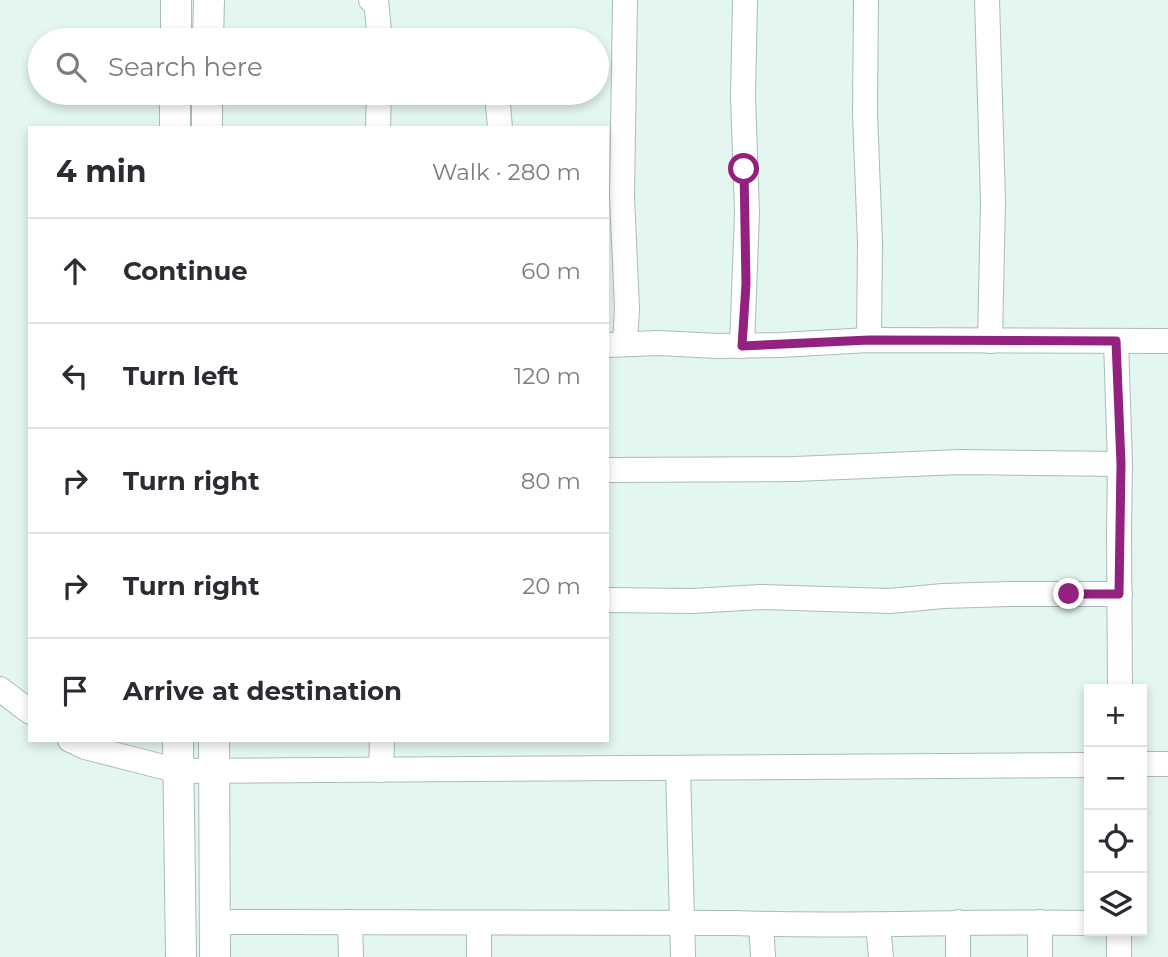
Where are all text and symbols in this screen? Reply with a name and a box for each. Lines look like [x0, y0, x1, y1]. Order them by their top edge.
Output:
search box [28, 28, 609, 105]
icon: search [52, 48, 90, 86]
text: Search here [108, 51, 263, 83]
text: 4 min [56, 153, 146, 190]
route start [728, 153, 759, 184]
text: Walk · 280 m [432, 158, 581, 186]
icon: ahead [56, 252, 94, 290]
text: Continue [123, 255, 248, 287]
text: 60 m [521, 257, 581, 285]
icon: left [56, 357, 94, 395]
text: Turn left [123, 360, 239, 392]
text: 120 m [514, 362, 581, 390]
icon: right [56, 462, 94, 500]
text: Turn right [123, 465, 259, 497]
text: 80 m [521, 467, 581, 495]
icon: right [56, 567, 94, 605]
text: Turn right [123, 570, 259, 602]
text: 20 m [522, 572, 581, 600]
route end [1053, 578, 1084, 609]
icon: arrive [56, 672, 94, 710]
text: Arrive at destination [123, 675, 402, 707]
map controls [1084, 684, 1147, 936]
button: + [1084, 684, 1147, 747]
button: − [1084, 747, 1147, 810]
button: locate [1084, 810, 1147, 873]
button: layers [1084, 873, 1147, 936]

